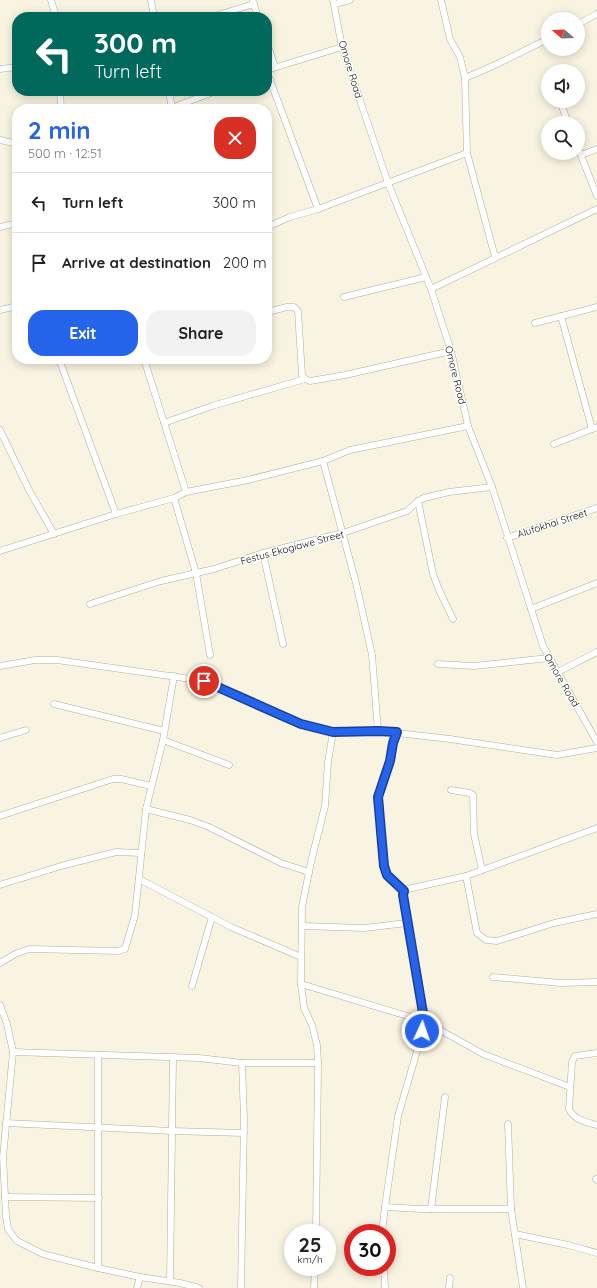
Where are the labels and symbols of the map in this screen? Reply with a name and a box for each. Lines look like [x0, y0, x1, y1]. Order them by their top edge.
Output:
north arrow [541, 12, 585, 56]
street label: Omore Road [336, 39, 365, 100]
street label: Omore Road [442, 345, 469, 406]
street label: Alufokhai Street [515, 506, 589, 541]
street label: Festus Ekogiawe Street [239, 527, 346, 568]
street label: Omore Road [541, 651, 582, 709]
pin [187, 664, 221, 698]
position arrow [401, 1010, 443, 1052]
speed limit sign: 30 [344, 1224, 396, 1276]

